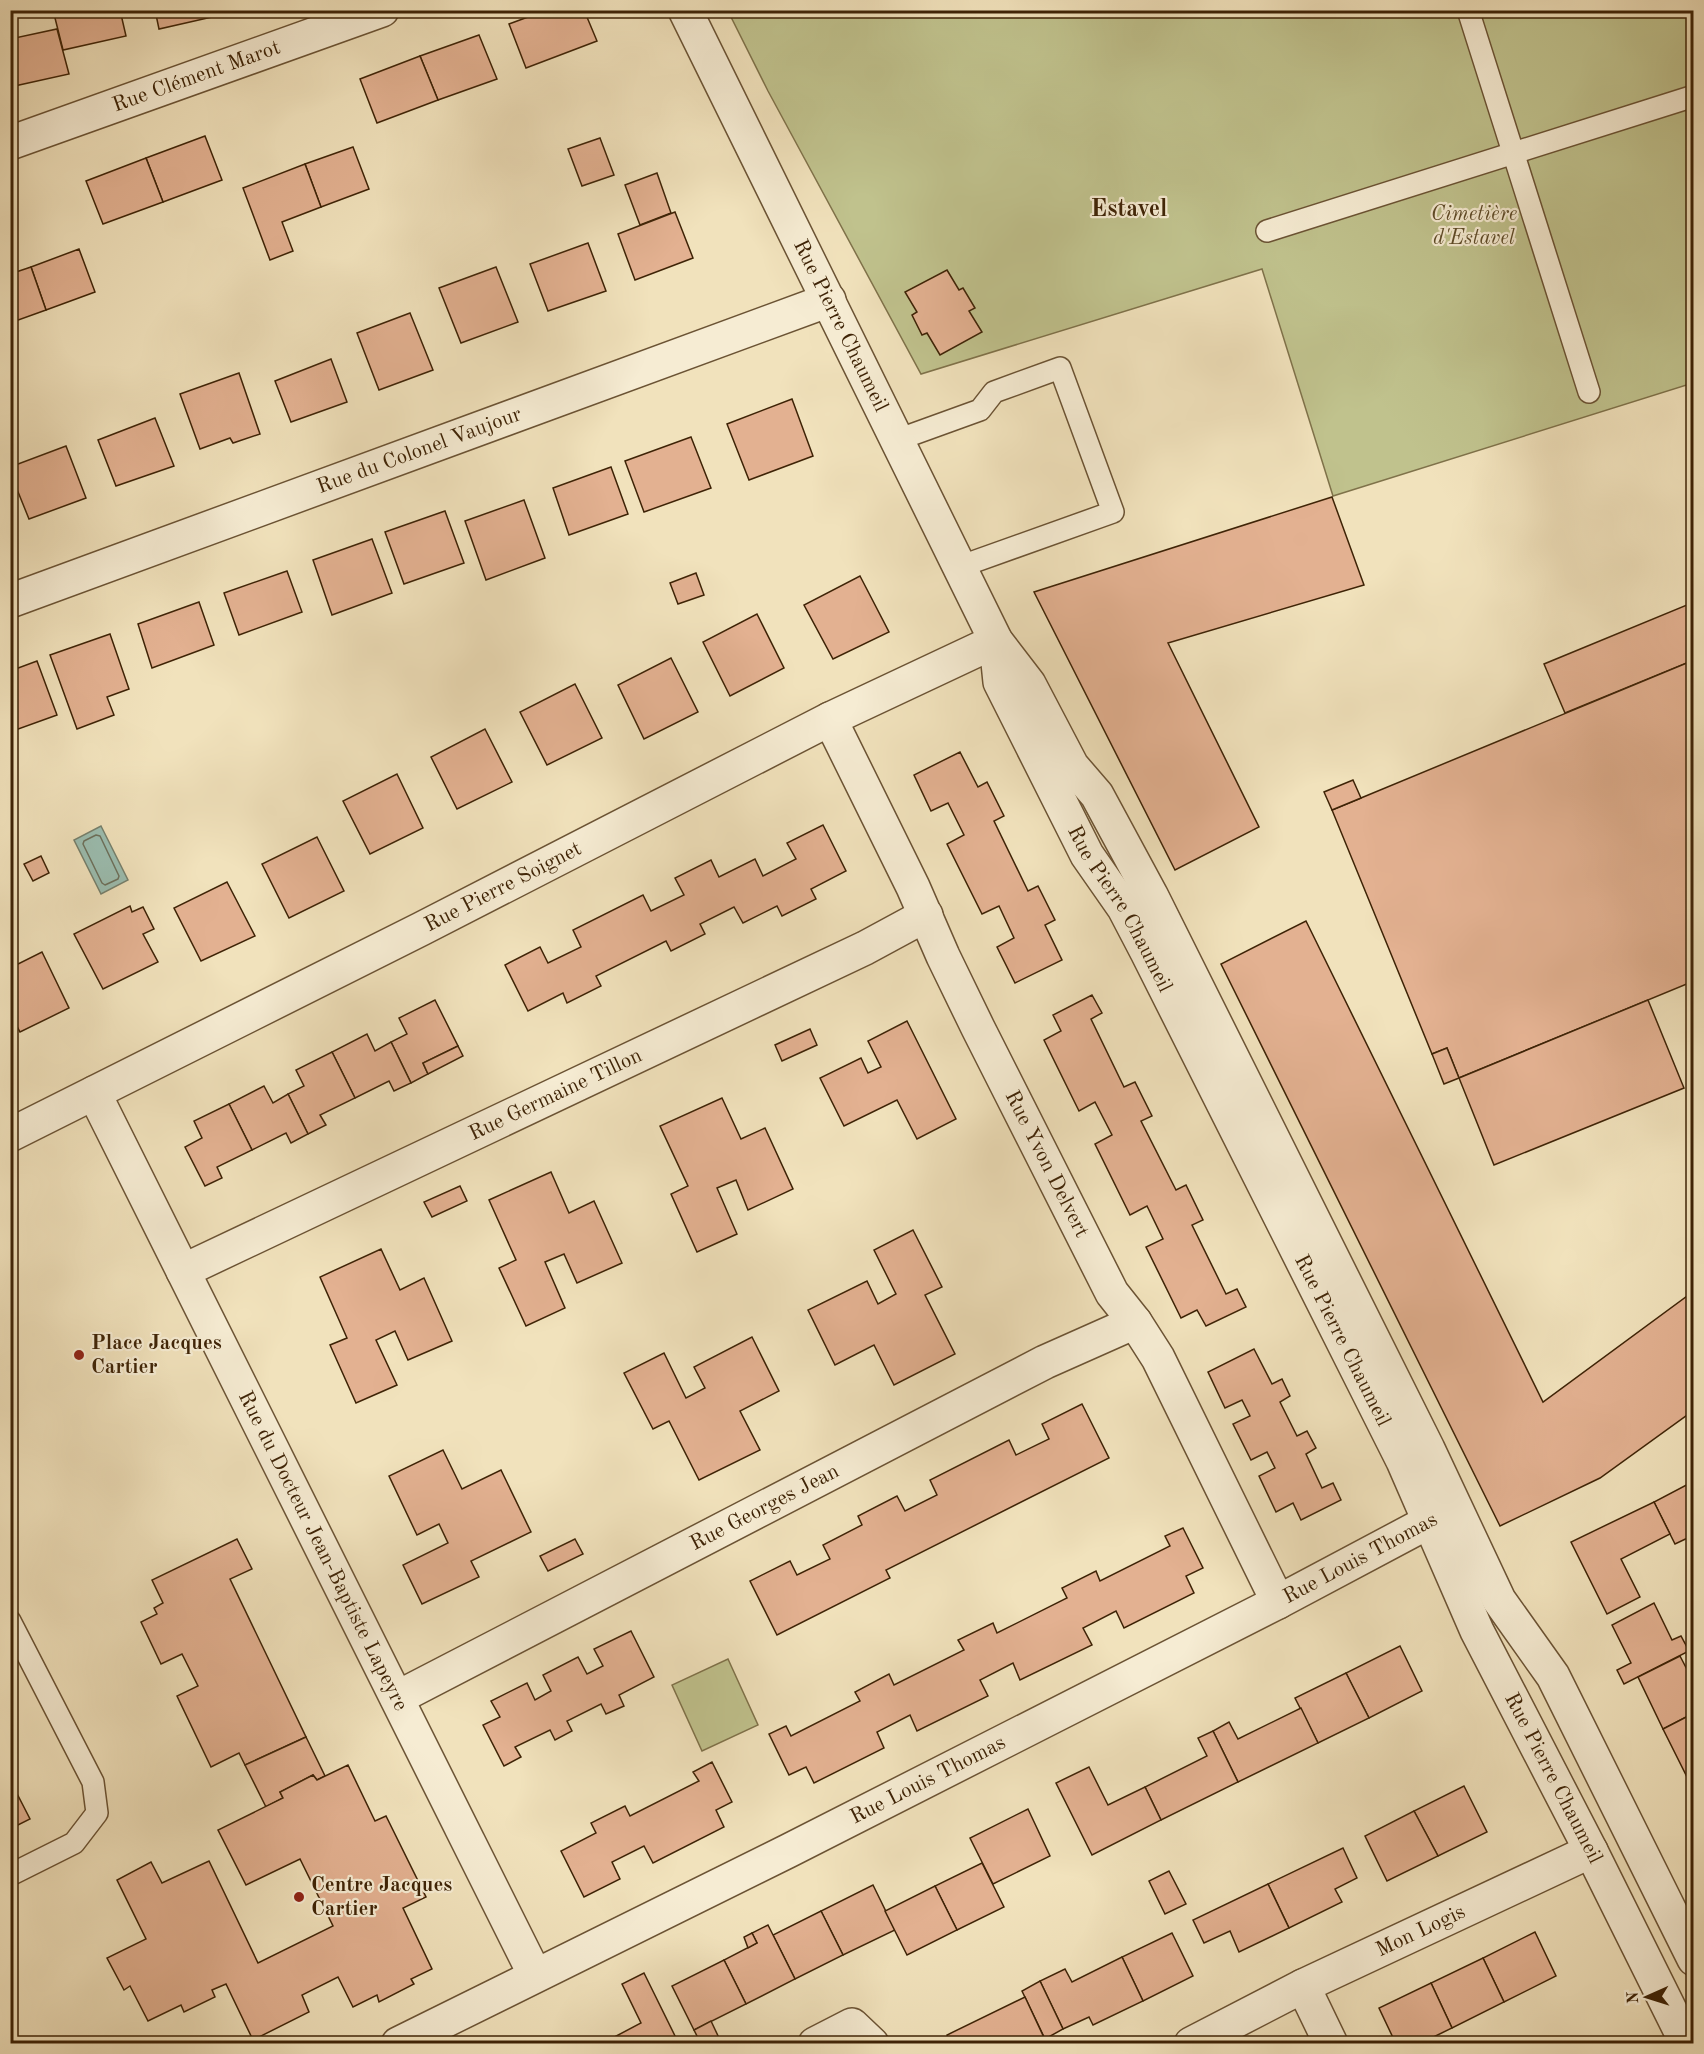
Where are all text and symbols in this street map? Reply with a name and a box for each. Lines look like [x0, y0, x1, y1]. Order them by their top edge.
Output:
street label: Rue Clément Marot [110, 37, 283, 116]
district label: Estavel [1091, 198, 1167, 222]
park label: Cimetière d'Estavel [1431, 204, 1517, 249]
street label: Rue Pierre Chaumeil [789, 236, 892, 415]
street label: Rue du Colonel Vaujour [314, 403, 525, 498]
street label: Rue Pierre Chaumeil [1064, 822, 1176, 996]
street label: Rue Pierre Soignet [421, 838, 585, 936]
street label: Rue Germaine Tillon [466, 1045, 645, 1145]
street label: Rue Yvon Delvert [1001, 1087, 1093, 1241]
street label: Rue Pierre Chaumeil [1291, 1251, 1394, 1430]
place label: Place Jacques Cartier [91, 1333, 222, 1378]
marker: Place Jacques Cartier [72, 1348, 86, 1362]
street label: Rue du Docteur Jean-Baptiste Lapeyre [234, 1388, 412, 1714]
street label: Rue Georges Jean [687, 1460, 842, 1555]
street label: Rue Louis Thomas [1280, 1509, 1441, 1608]
street label: Rue Pierre Chaumeil [1500, 1689, 1606, 1867]
street label: Rue Louis Thomas [847, 1732, 1009, 1828]
place label: Centre Jacques Cartier [311, 1875, 452, 1920]
marker: Centre Jacques Cartier [292, 1890, 306, 1904]
street label: Mon Logis [1373, 1901, 1468, 1961]
north arrow [1617, 1967, 1677, 2027]
text: N [1626, 1990, 1642, 2004]

